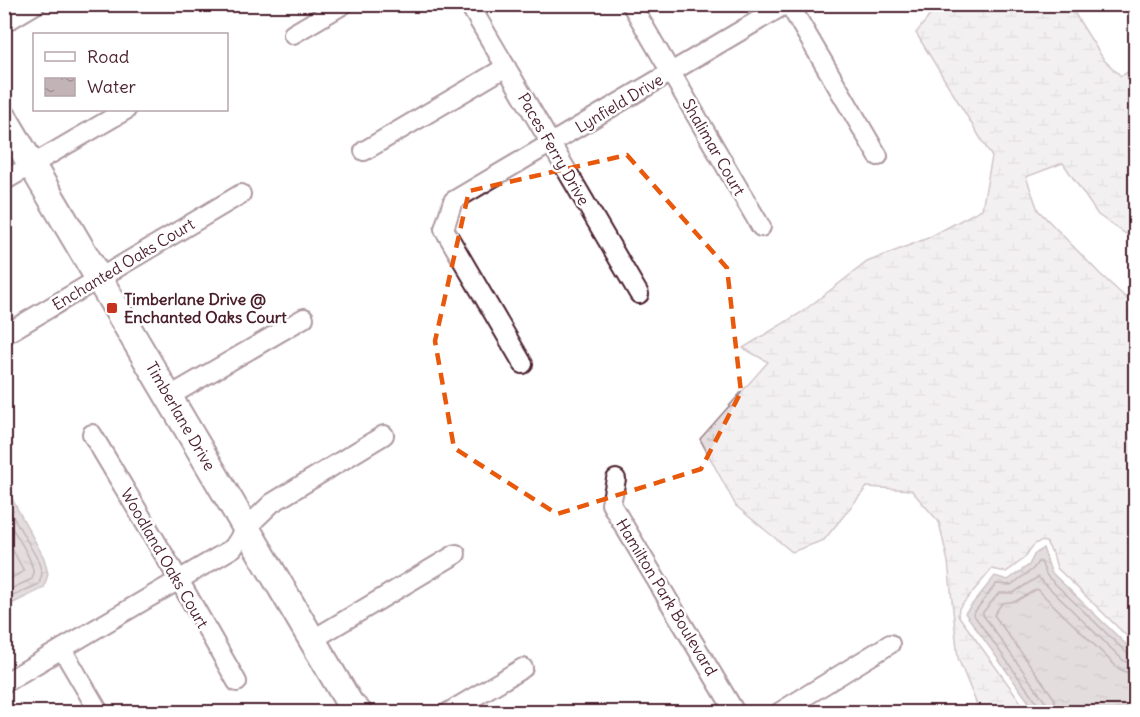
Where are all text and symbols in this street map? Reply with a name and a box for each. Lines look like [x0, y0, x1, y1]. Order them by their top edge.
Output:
legend [33, 33, 228, 111]
text: Road [87, 45, 130, 68]
street label: Lynfield Drive [571, 69, 667, 137]
text: Water [87, 75, 137, 98]
street label: Paces Ferry Drive [514, 89, 594, 209]
street label: Shalimar Court [678, 95, 750, 200]
street label: Enchanted Oaks Court [48, 213, 198, 314]
place label: Timberlane Drive @ Enchanted Oaks Court [124, 289, 287, 327]
marker: Timberlane Drive @ Enchanted Oaks Court [105, 301, 119, 315]
street label: Timberlane Drive [142, 358, 220, 474]
street label: Woodland Oaks Court [117, 485, 213, 632]
street label: Hamilton Park Boulevard [612, 515, 722, 679]

